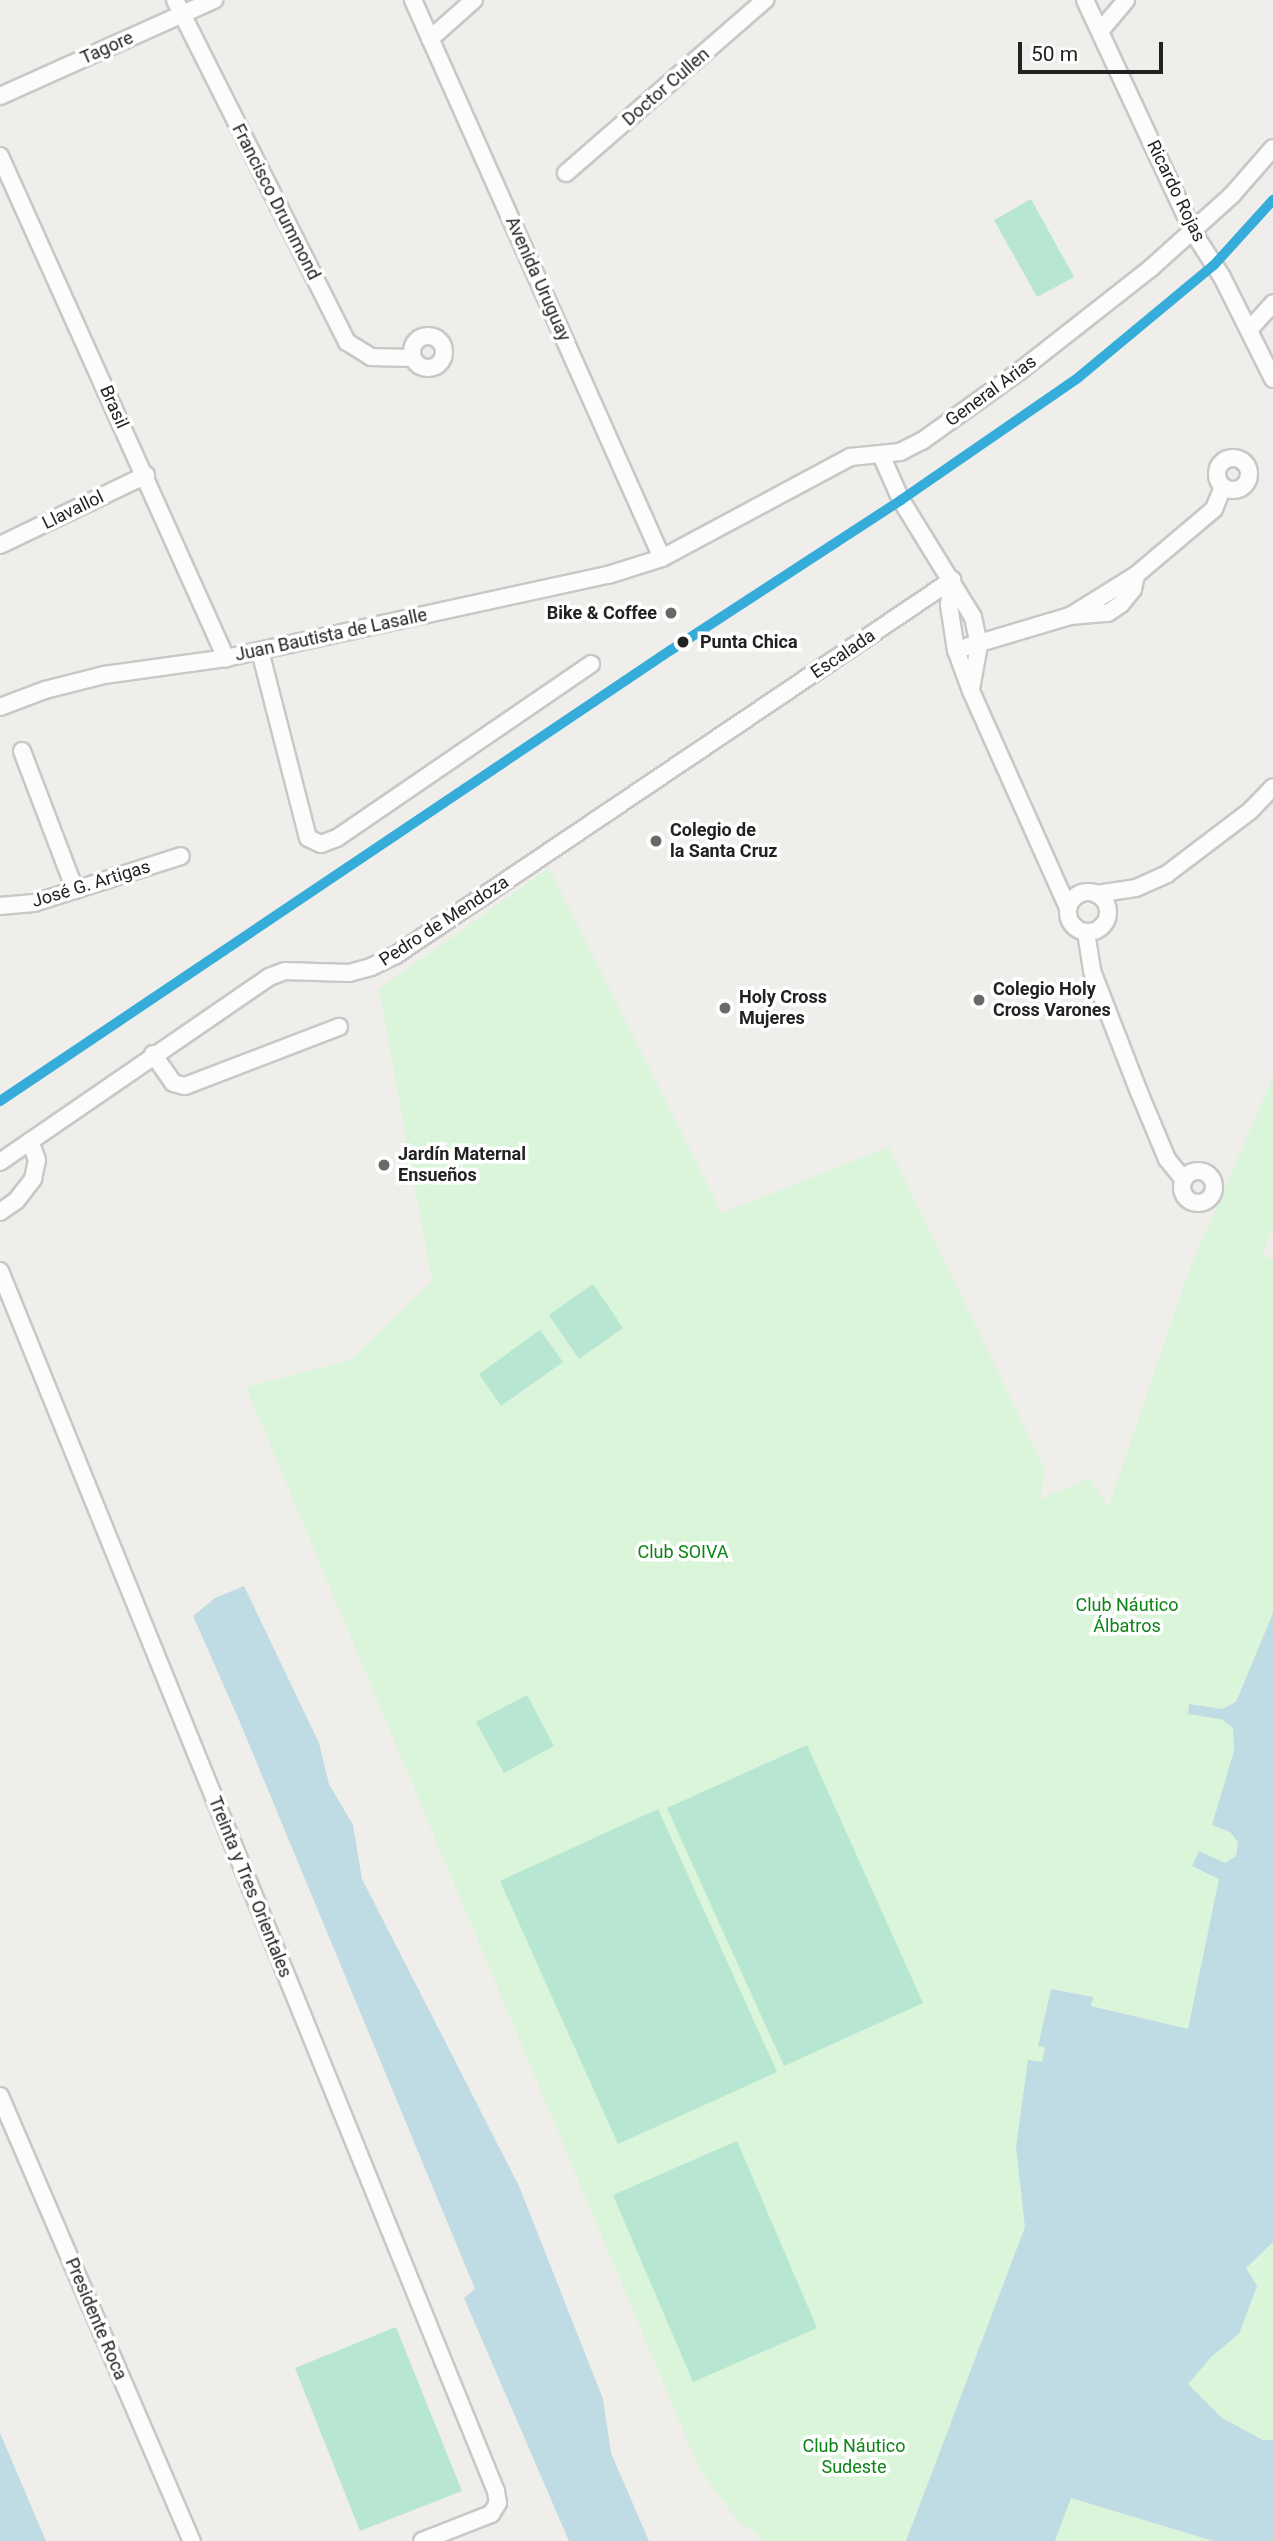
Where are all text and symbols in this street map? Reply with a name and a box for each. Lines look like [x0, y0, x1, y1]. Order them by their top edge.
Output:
street label: Tagore [77, 27, 137, 69]
scale bar [1021, 28, 1166, 72]
text: 50 m [1031, 42, 1078, 66]
street label: Doctor Cullen [618, 43, 714, 131]
street label: Francisco Drummond [227, 120, 325, 284]
street label: Ricardo Rojas [1142, 137, 1210, 245]
street label: Avenida Uruguay [501, 213, 575, 345]
street label: General Arias [941, 351, 1041, 431]
street label: Brasil [95, 382, 133, 432]
street label: Llavallol [39, 486, 107, 534]
place label: Bike & Coffee [547, 602, 657, 624]
street label: Juan Bautista de Lasalle [233, 604, 429, 666]
marker: Bike & Coffee [663, 605, 679, 621]
street label: Escalada [807, 625, 879, 683]
marker: Punta Chica [672, 631, 694, 653]
place label: Punta Chica [700, 631, 798, 653]
place label: Colegio de la Santa Cruz [670, 820, 777, 862]
marker: Colegio de la Santa Cruz [648, 833, 664, 849]
street label: José G. Artigas [29, 856, 153, 912]
street label: Pedro de Mendoza [375, 871, 513, 971]
place label: Colegio Holy Cross Varones [993, 979, 1111, 1021]
place label: Holy Cross Mujeres [739, 987, 827, 1030]
marker: Colegio Holy Cross Varones [971, 992, 987, 1008]
marker: Holy Cross Mujeres [717, 1000, 733, 1016]
place label: Jardín Maternal Ensueños [398, 1144, 526, 1186]
marker: Jardín Maternal Ensueños [376, 1157, 392, 1173]
park label: Club SOIVA [637, 1541, 729, 1563]
park label: Club Náutico Álbatros [1075, 1595, 1179, 1638]
street label: Treinta y Tres Orientales [204, 1793, 296, 1981]
street label: Presidente Roca [61, 2255, 131, 2383]
park label: Club Náutico Sudeste [802, 2436, 906, 2478]

